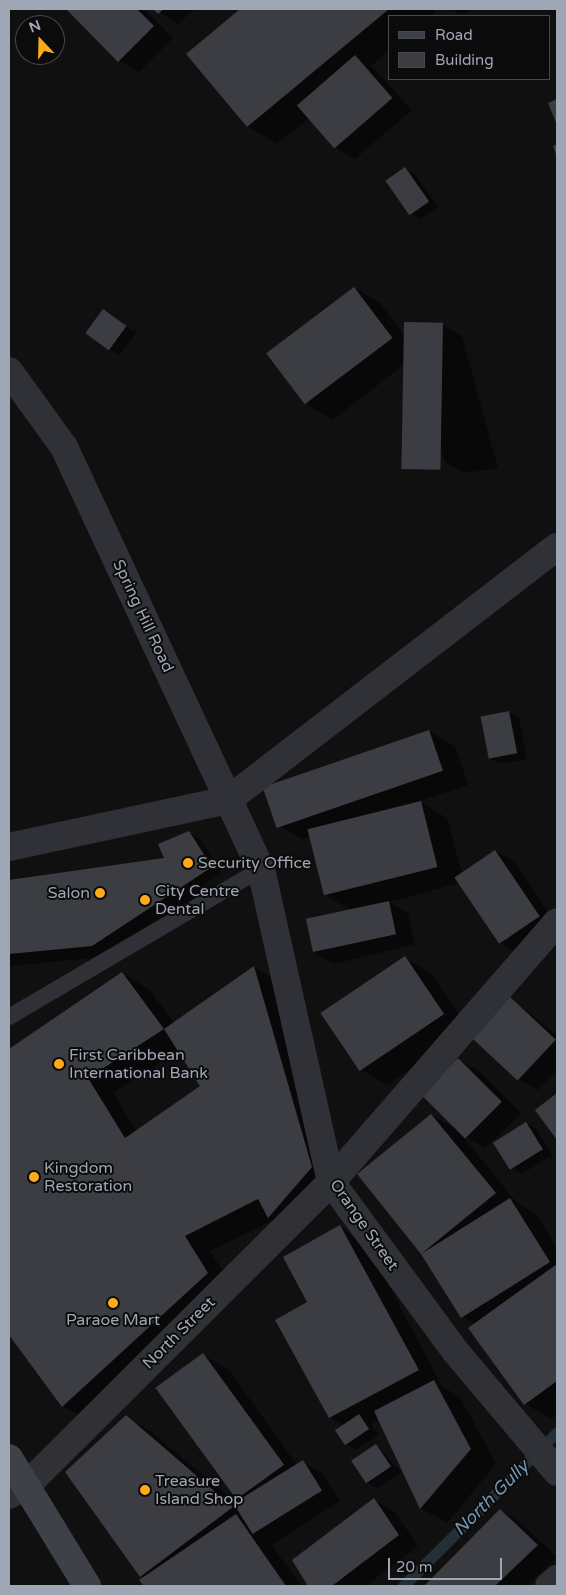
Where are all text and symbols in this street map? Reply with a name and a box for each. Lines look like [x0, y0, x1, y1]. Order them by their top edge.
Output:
north arrow [15, 15, 65, 65]
legend [388, 15, 551, 80]
text: N [27, 17, 43, 36]
text: Road [435, 26, 473, 44]
text: Building [435, 51, 494, 69]
street label: Spring Hill Road [108, 557, 178, 675]
place label: Security Office [198, 853, 311, 873]
marker: Security Office [182, 857, 194, 869]
place label: City Centre Dental [155, 881, 239, 919]
place label: Salon [48, 883, 90, 903]
marker: Salon [94, 887, 106, 899]
marker: City Centre Dental [139, 894, 151, 906]
place label: First Caribbean International Bank [69, 1045, 208, 1083]
marker: First Caribbean International Bank [53, 1058, 65, 1070]
place label: Kingdom Restoration [44, 1158, 132, 1196]
marker: Kingdom Restoration [28, 1171, 40, 1183]
street label: Orange Street [326, 1176, 402, 1274]
street label: North Street [139, 1293, 219, 1373]
marker: Paraoe Mart [107, 1297, 119, 1309]
place label: Paraoe Mart [66, 1310, 160, 1330]
water label: North Gully [449, 1456, 533, 1540]
place label: Treasure Island Shop [155, 1471, 243, 1509]
marker: Treasure Island Shop [139, 1484, 151, 1496]
scale bar [391, 1548, 505, 1580]
text: 20 m [396, 1558, 433, 1576]

